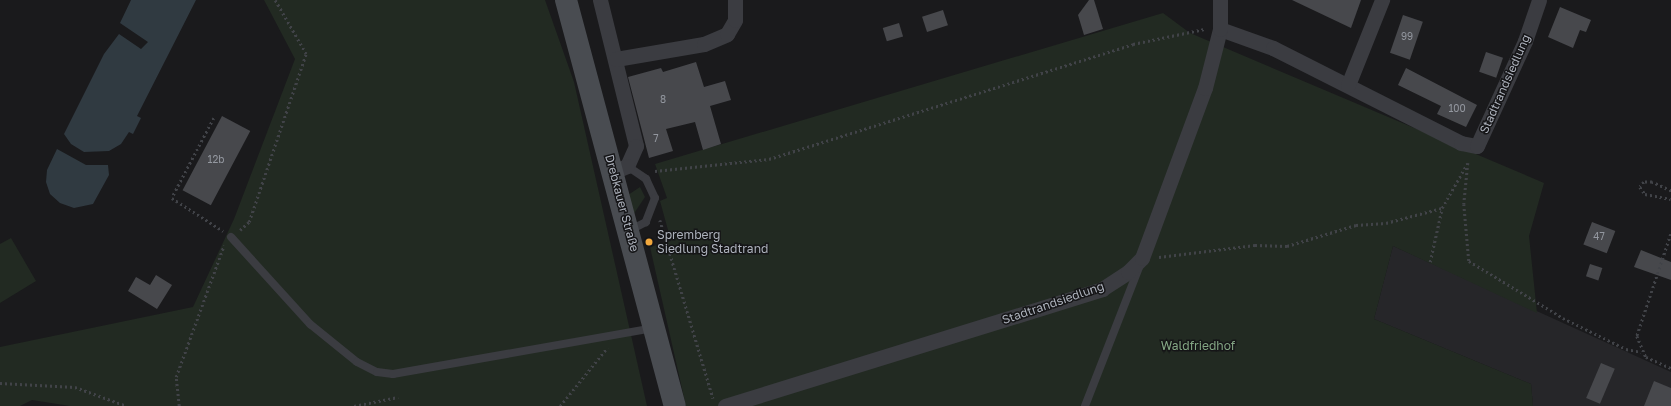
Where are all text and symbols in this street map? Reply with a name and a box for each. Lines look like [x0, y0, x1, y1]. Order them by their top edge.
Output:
house number: 99 [1401, 31, 1413, 43]
street label: Stadtrandsiedlung [1477, 32, 1533, 136]
house number: 8 [660, 94, 666, 106]
house number: 100 [1448, 103, 1466, 115]
house number: 7 [653, 133, 659, 145]
street label: Drebkauer Straße [602, 153, 642, 253]
house number: 12b [208, 154, 224, 166]
place label: Spremberg Siedlung Stadtrand [657, 228, 768, 256]
house number: 47 [1593, 231, 1605, 243]
marker: Spremberg Siedlung Stadtrand [644, 237, 654, 247]
street label: Stadtrandsiedlung [1000, 279, 1106, 327]
park label: Waldfriedhof [1161, 339, 1235, 353]

